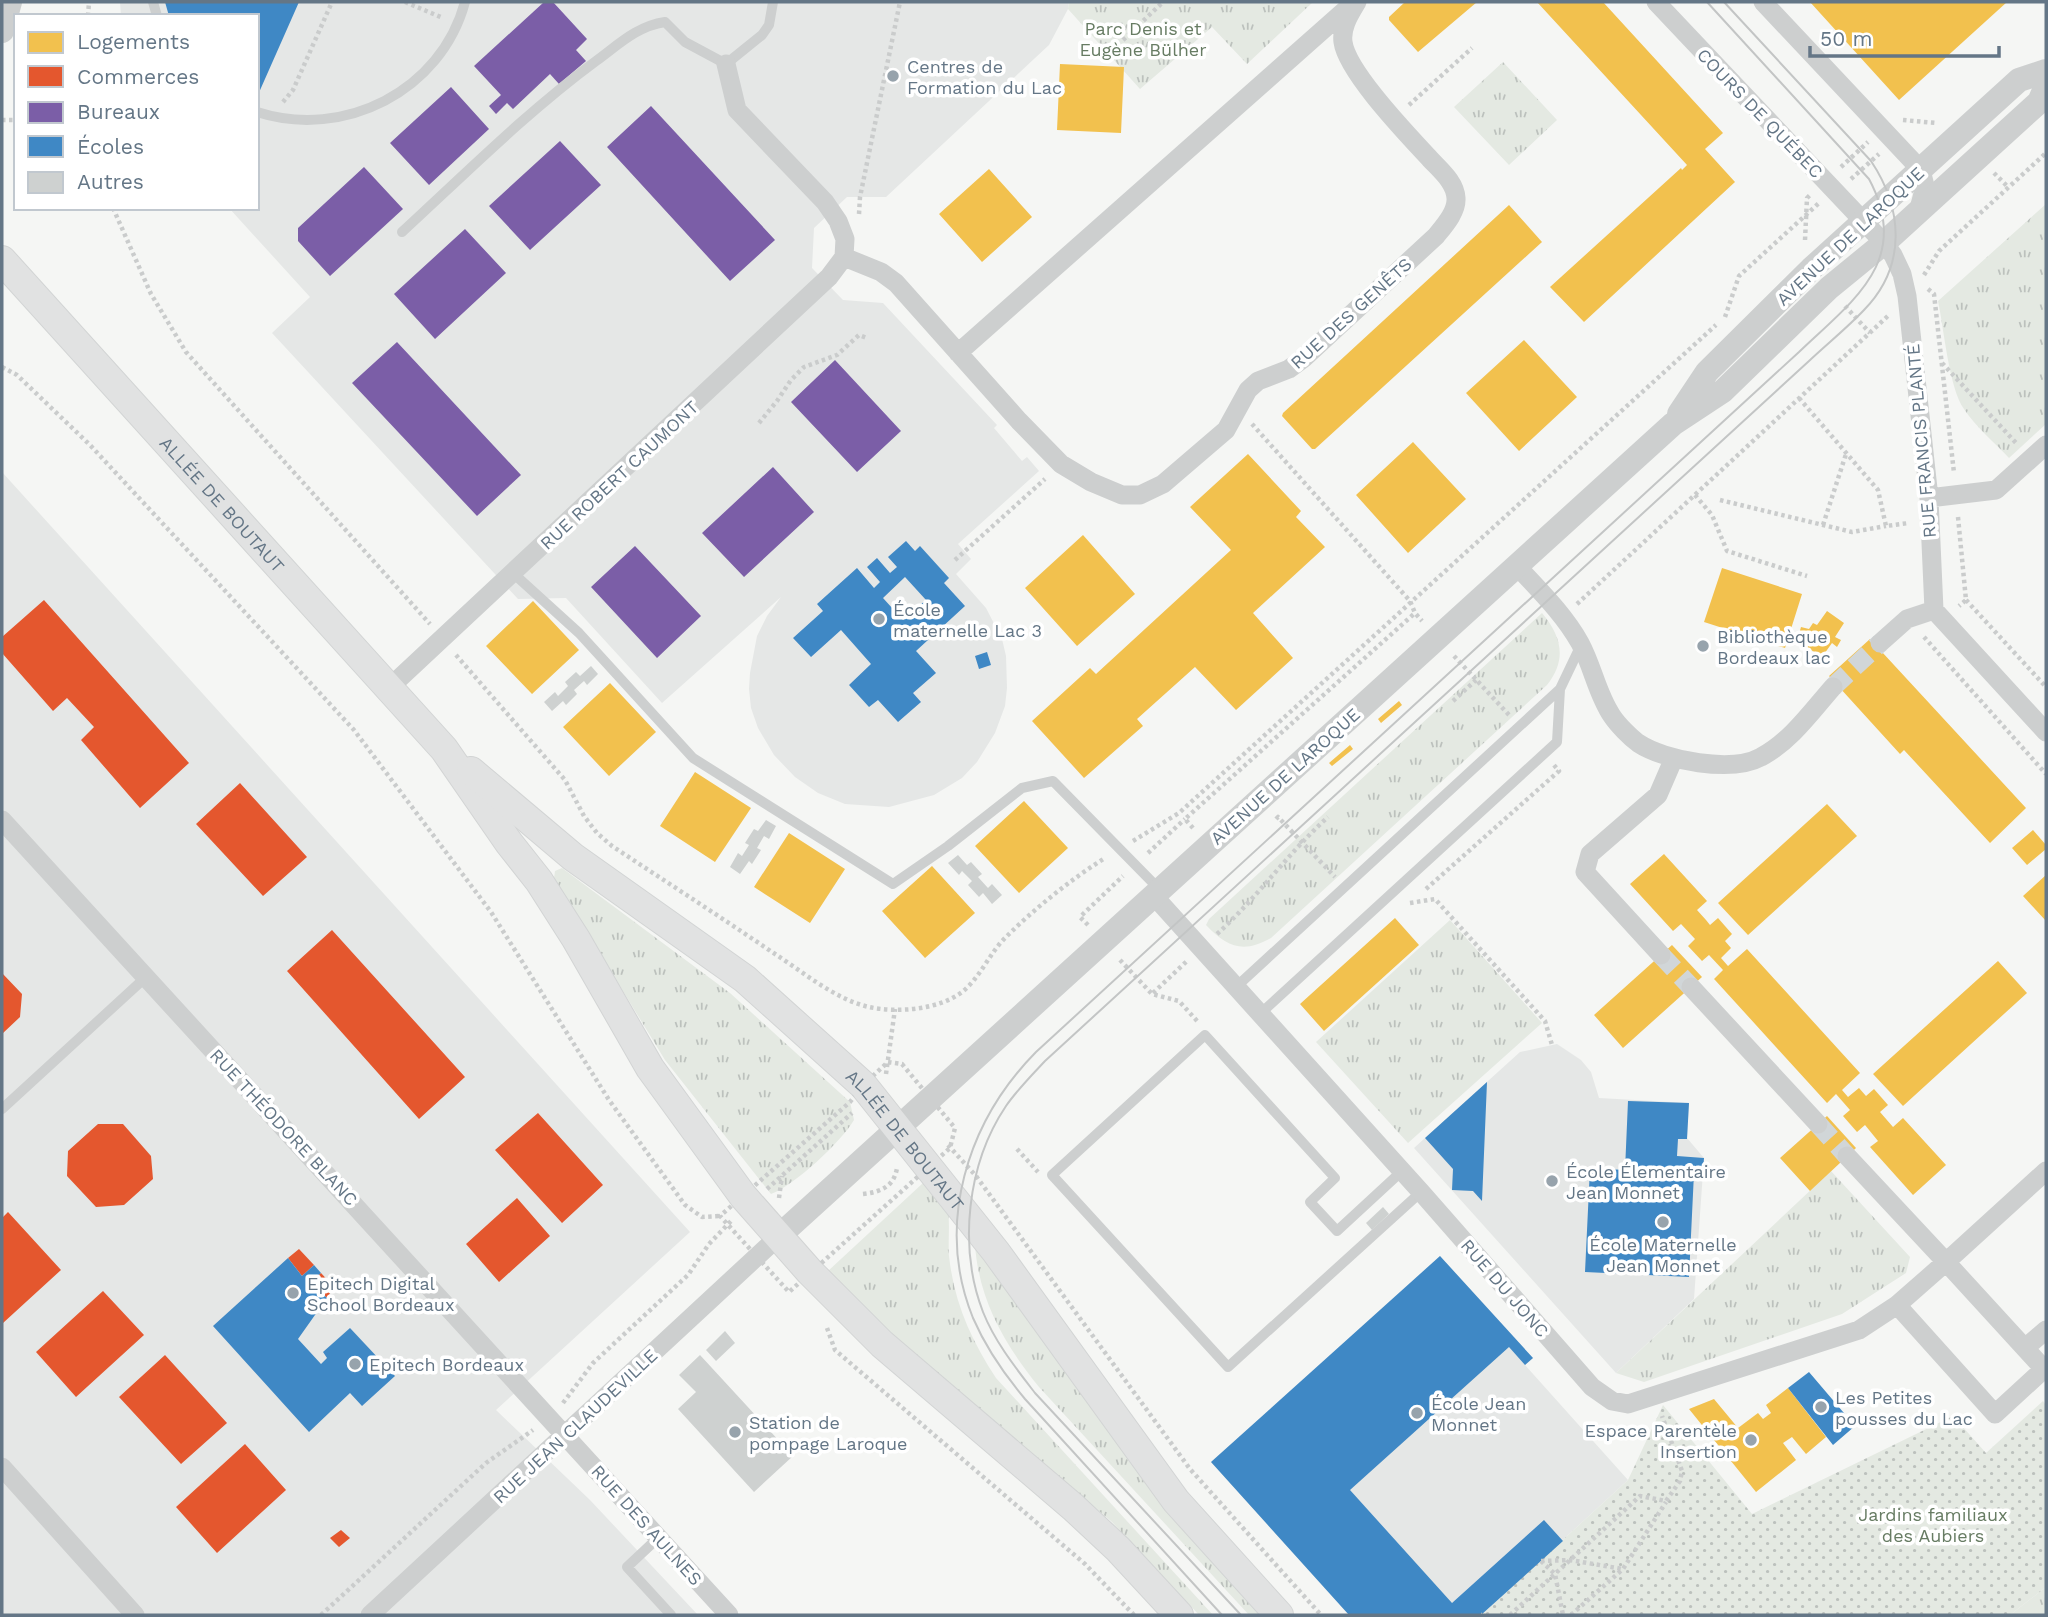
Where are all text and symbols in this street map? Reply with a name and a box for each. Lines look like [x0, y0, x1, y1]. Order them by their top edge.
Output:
legend [14, 14, 259, 210]
scale bar [1810, 14, 1999, 58]
park label: Parc Denis et Eugène Bülher [1079, 18, 1207, 60]
text: 50 m [1820, 26, 1872, 51]
text: Logements [77, 29, 190, 54]
street label: COURS DE QUÉBEC [1693, 44, 1827, 182]
place label: Centres de Formation du Lac [907, 56, 1062, 98]
text: Commerces [77, 64, 199, 89]
marker: Centres de Formation du Lac [885, 68, 901, 84]
text: Bureaux [77, 99, 160, 124]
text: Écoles [77, 134, 144, 159]
street label: AVENUE DE LAROQUE [1772, 162, 1928, 310]
text: Autres [77, 169, 144, 194]
street label: RUE DES GENÊTS [1286, 253, 1416, 373]
street label: RUE FRANCIS PLANTÉ [1902, 343, 1940, 539]
street label: RUE ROBERT CAUMONT [536, 396, 703, 554]
street label: ALLÉE DE BOUTAUT [156, 432, 289, 576]
place label: École maternelle Lac 3 [893, 599, 1042, 641]
marker: École maternelle Lac 3 [871, 611, 887, 627]
place label: Bibliothèque Bordeaux lac [1717, 626, 1831, 668]
marker: Bibliothèque Bordeaux lac [1695, 638, 1711, 654]
street label: AVENUE DE LAROQUE [1206, 703, 1364, 849]
street label: RUE THÉODORE BLANC [206, 1044, 362, 1210]
street label: ALLÉE DE BOUTAUT [842, 1065, 969, 1214]
place label: École Élementaire Jean Monnet [1566, 1161, 1726, 1203]
marker: École Élementaire Jean Monnet [1544, 1173, 1560, 1189]
marker: École Maternelle Jean Monnet [1655, 1214, 1671, 1230]
place label: École Maternelle Jean Monnet [1589, 1234, 1737, 1276]
street label: RUE DU JONC [1457, 1235, 1553, 1341]
place label: Epitech Digital School Bordeaux [307, 1273, 455, 1315]
marker: Epitech Digital School Bordeaux [285, 1285, 301, 1301]
street label: RUE JEAN CLAUDEVILLE [489, 1344, 661, 1508]
place label: Epitech Bordeaux [369, 1354, 524, 1375]
marker: Epitech Bordeaux [347, 1356, 363, 1372]
place label: Les Petites pousses du Lac [1835, 1387, 1973, 1429]
place label: École Jean Monnet [1431, 1393, 1526, 1435]
marker: Les Petites pousses du Lac [1813, 1399, 1829, 1415]
marker: École Jean Monnet [1409, 1405, 1425, 1421]
place label: Station de pompage Laroque [749, 1412, 907, 1454]
place label: Espace Parentèle Insertion [1585, 1420, 1737, 1462]
marker: Station de pompage Laroque [727, 1424, 743, 1440]
marker: Espace Parentèle Insertion [1743, 1432, 1759, 1448]
street label: RUE DES AULNES [587, 1460, 707, 1590]
park label: Jardins familiaux des Aubiers [1858, 1504, 2008, 1546]

